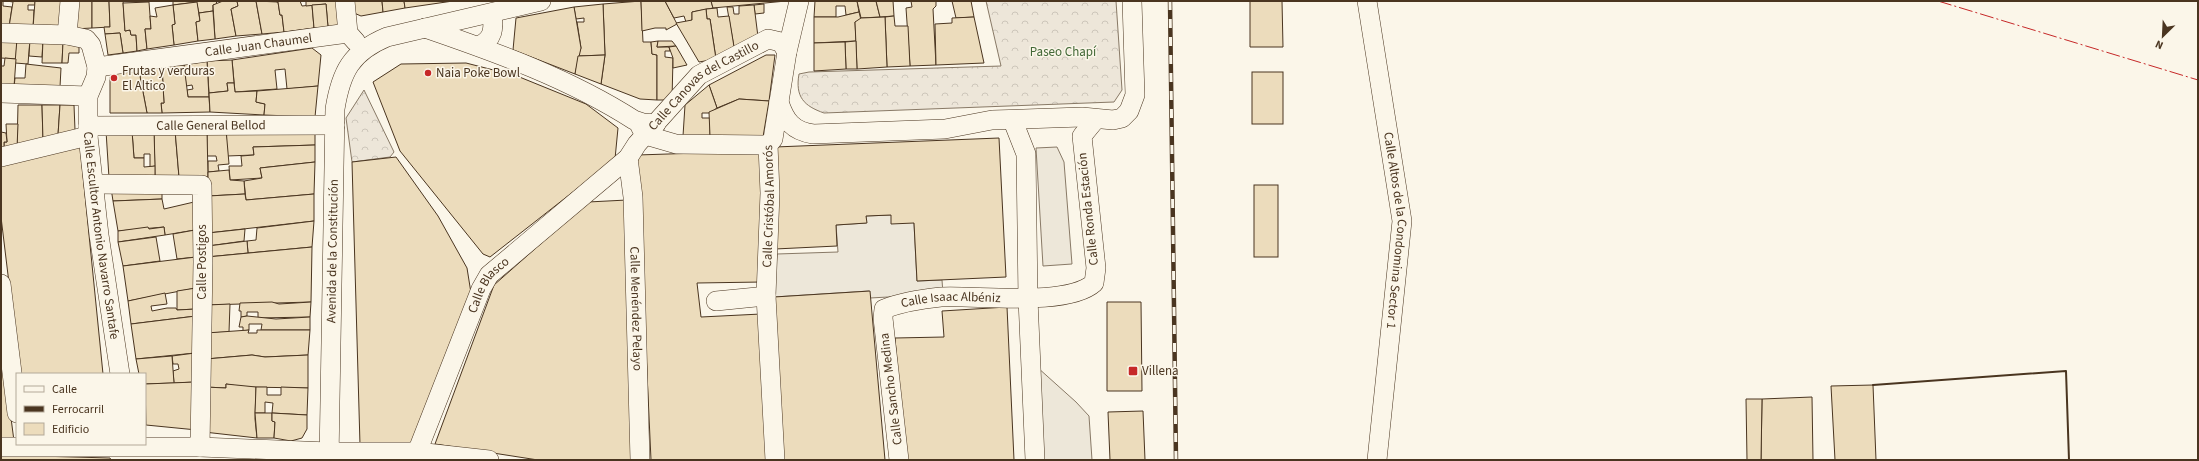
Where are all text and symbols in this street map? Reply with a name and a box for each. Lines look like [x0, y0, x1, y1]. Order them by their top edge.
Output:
north arrow [2143, 16, 2183, 56]
street label: Calle Juan Chaumel [204, 29, 313, 61]
street label: Calle Canovas del Castillo [644, 36, 762, 135]
text: N [2153, 36, 2166, 53]
park label: Paseo Chapí [1030, 43, 1097, 61]
place label: Frutas y verduras El Altico [122, 62, 215, 95]
place label: Naia Poke Bowl [436, 64, 520, 82]
marker: Naia Poke Bowl [423, 68, 433, 78]
marker: Frutas y verduras El Altico [109, 73, 119, 83]
street label: Calle General Bellod [156, 116, 266, 135]
street label: Calle Escultor Antonio Navarro Santafe [79, 131, 124, 341]
street label: Calle Altos de la Condomina Sector 1 [1379, 131, 1411, 330]
street label: Calle Cristóbal Amorós [758, 144, 779, 268]
street label: Calle Ronda Estación [1073, 152, 1103, 266]
street label: Avenida de la Constitución [322, 179, 343, 323]
street label: Calle Postigos [193, 224, 211, 300]
street label: Calle Menéndez Pelayo [625, 246, 647, 371]
street label: Calle Blasco [463, 253, 513, 316]
street label: Calle Isaac Albéniz [899, 288, 1001, 312]
street label: Calle Sancho Medina [875, 332, 907, 446]
place label: Villena [1142, 362, 1179, 380]
marker: Villena [1127, 365, 1139, 377]
legend [16, 373, 146, 445]
text: Calle [52, 381, 77, 398]
text: Ferrocarril [52, 401, 104, 418]
text: Edificio [52, 421, 89, 438]

